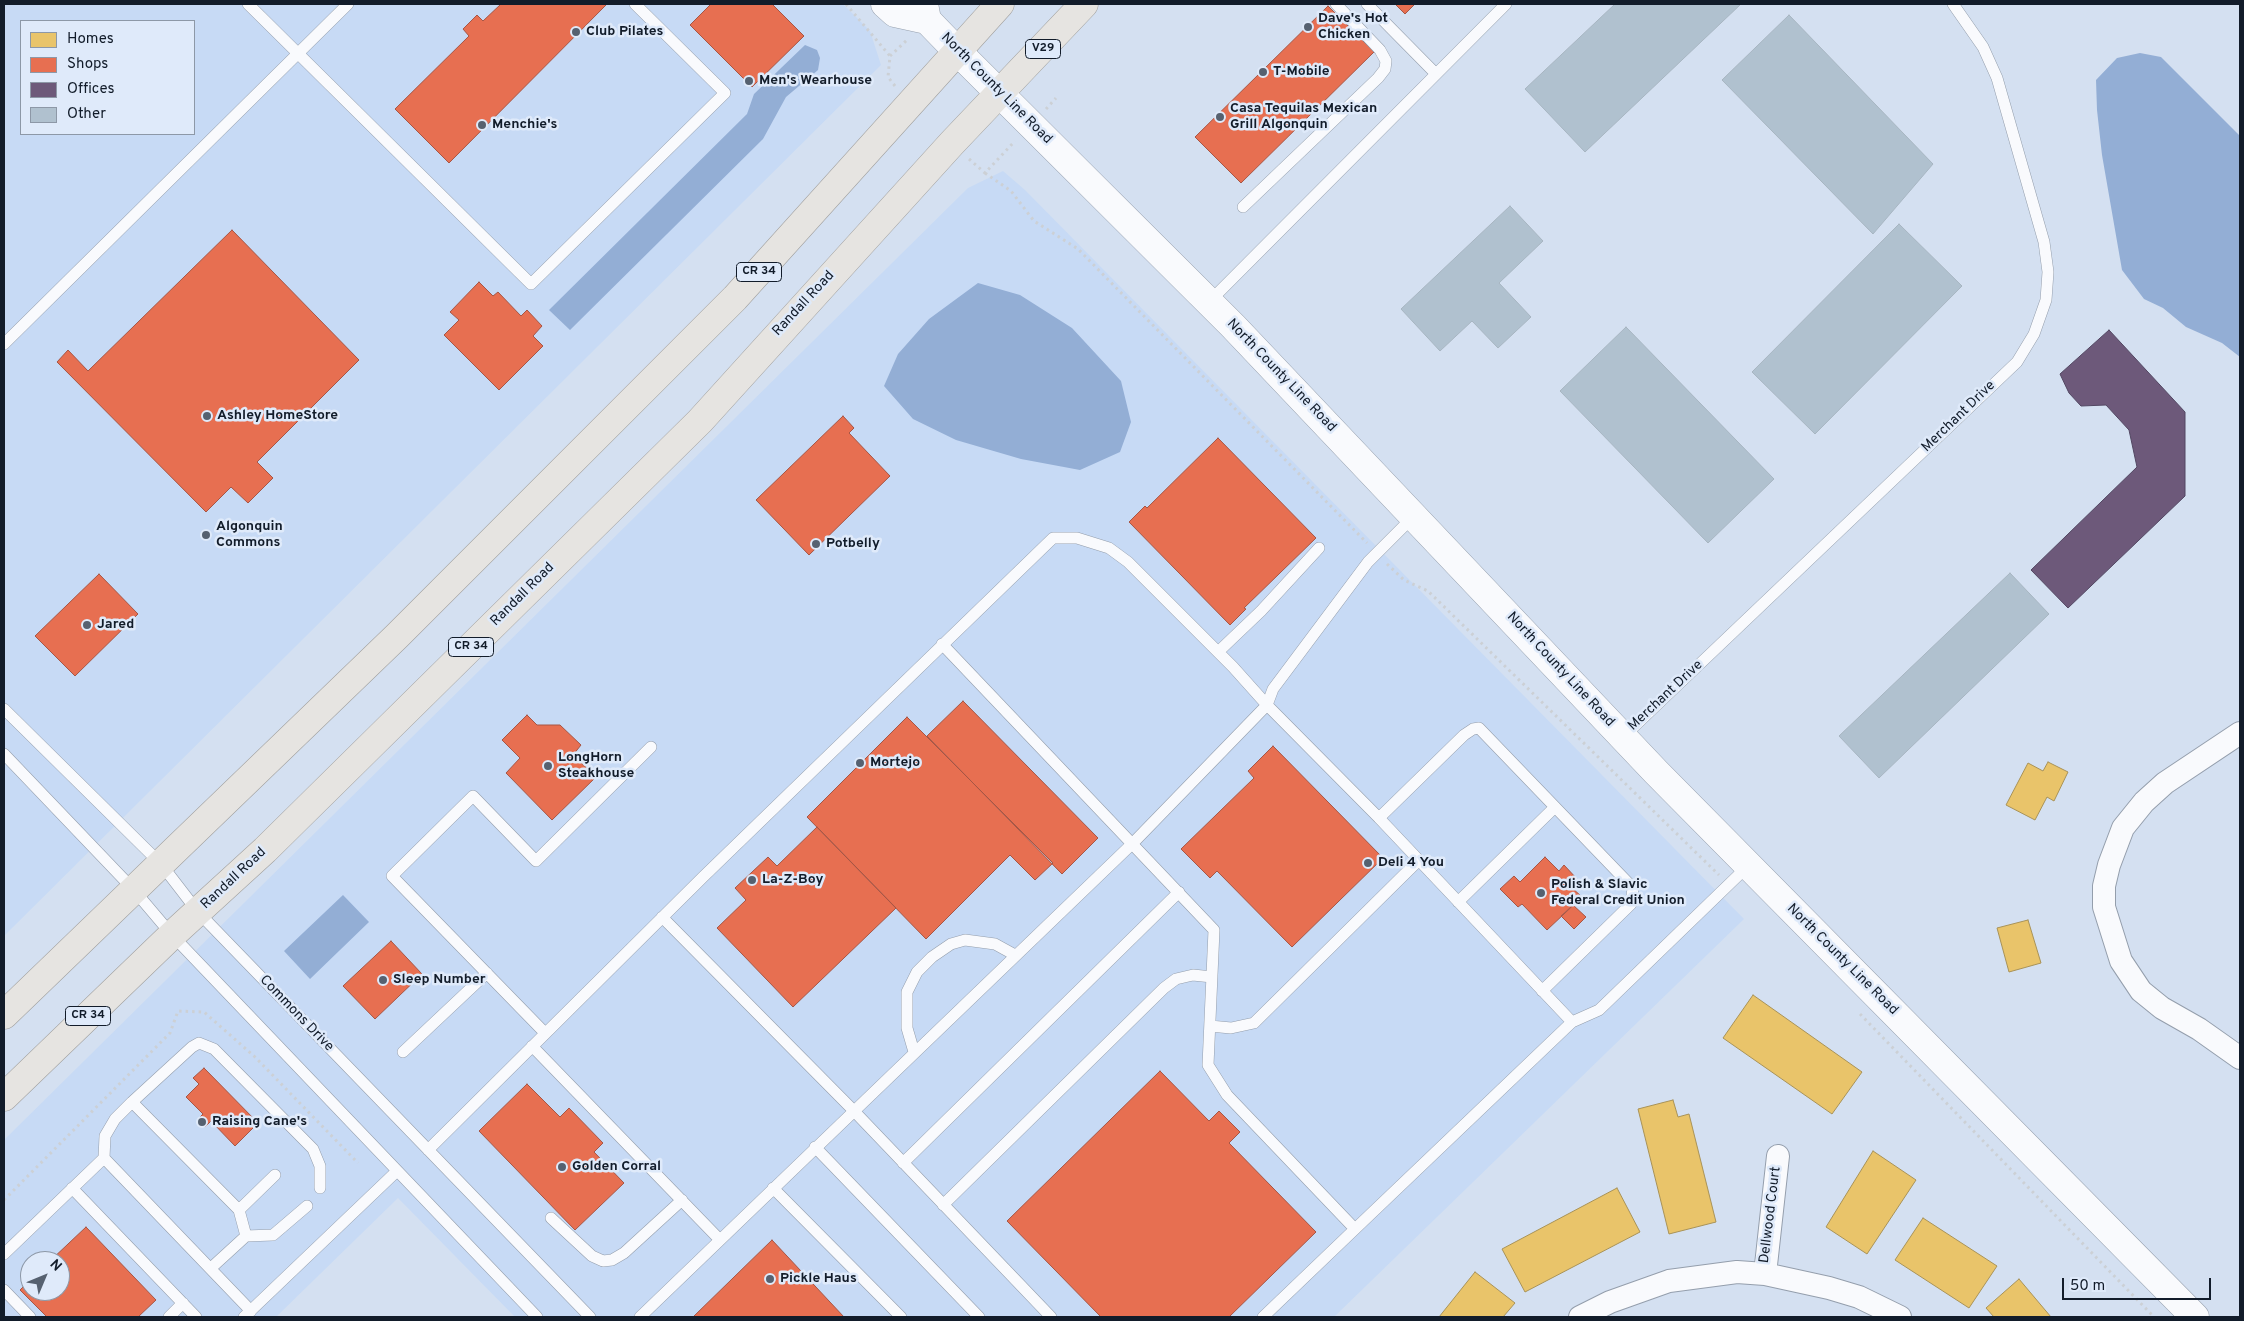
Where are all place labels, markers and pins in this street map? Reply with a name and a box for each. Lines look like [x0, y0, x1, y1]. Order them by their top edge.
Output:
place label: Dave's Hot Chicken [1318, 11, 1388, 44]
marker: Dave's Hot Chicken [1302, 21, 1314, 33]
place label: Club Pilates [586, 24, 663, 40]
marker: Club Pilates [570, 26, 582, 38]
place label: T-Mobile [1273, 64, 1330, 80]
marker: T-Mobile [1257, 66, 1269, 78]
place label: Men's Wearhouse [759, 73, 872, 89]
marker: Men's Wearhouse [743, 75, 755, 87]
place label: Casa Tequilas Mexican Grill Algonquin [1230, 101, 1377, 134]
marker: Casa Tequilas Mexican Grill Algonquin [1214, 111, 1226, 123]
place label: Menchie's [492, 117, 557, 133]
marker: Menchie's [476, 119, 488, 131]
place label: Ashley HomeStore [217, 408, 338, 424]
marker: Ashley HomeStore [201, 410, 213, 422]
place label: Algonquin Commons [216, 519, 283, 552]
marker: Algonquin Commons [200, 529, 212, 541]
place label: Potbelly [826, 536, 880, 552]
marker: Potbelly [810, 538, 822, 550]
place label: Jared [97, 617, 134, 633]
marker: Jared [81, 619, 93, 631]
place label: LongHorn Steakhouse [558, 750, 634, 782]
place label: Mortejo [870, 755, 920, 771]
marker: Mortejo [854, 757, 866, 769]
marker: LongHorn Steakhouse [542, 760, 554, 772]
place label: Deli 4 You [1378, 855, 1444, 871]
marker: Deli 4 You [1362, 857, 1374, 869]
place label: La-Z-Boy [762, 872, 823, 888]
marker: La-Z-Boy [746, 874, 758, 886]
place label: Polish & Slavic Federal Credit Union [1551, 877, 1685, 910]
marker: Polish & Slavic Federal Credit Union [1535, 887, 1547, 899]
place label: Sleep Number [393, 972, 486, 988]
marker: Sleep Number [377, 974, 389, 986]
place label: Raising Cane's [212, 1114, 307, 1130]
marker: Raising Cane's [196, 1116, 208, 1128]
place label: Golden Corral [572, 1159, 661, 1175]
marker: Golden Corral [556, 1161, 568, 1173]
place label: Pickle Haus [780, 1271, 857, 1287]
marker: Pickle Haus [764, 1273, 776, 1285]

